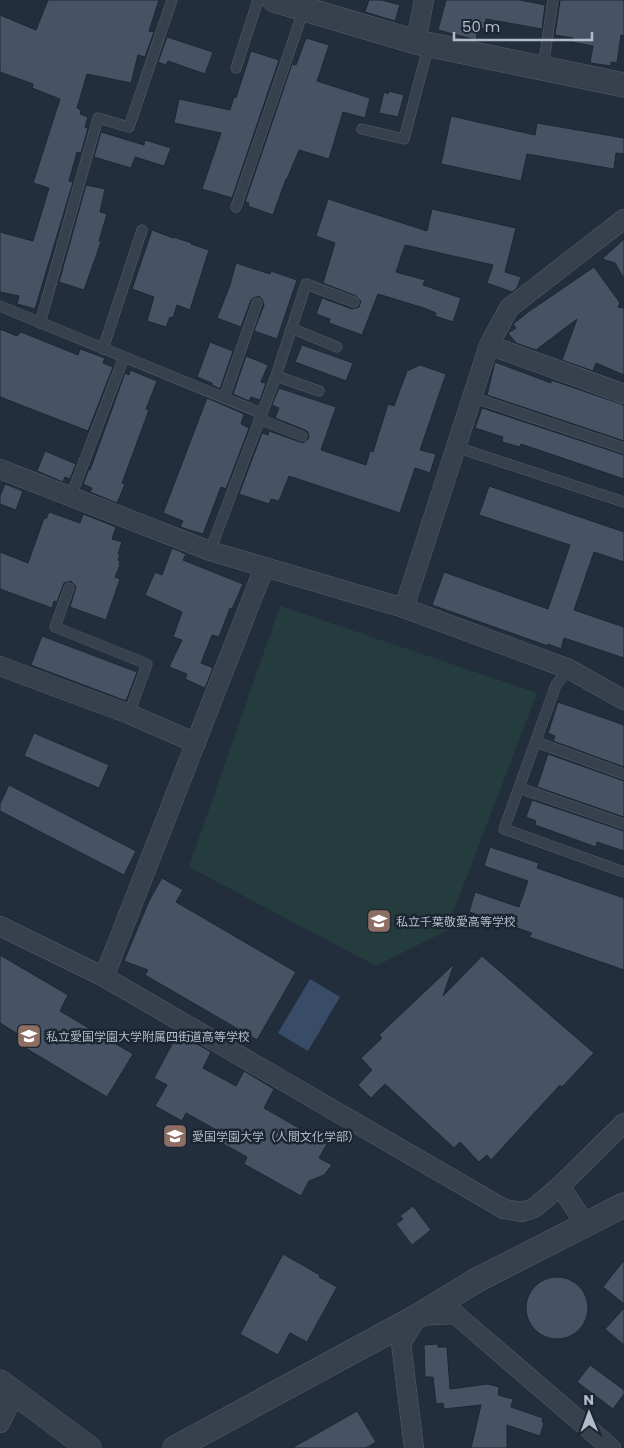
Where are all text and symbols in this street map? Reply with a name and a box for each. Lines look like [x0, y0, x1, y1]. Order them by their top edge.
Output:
scale bar [454, 10, 592, 42]
text: 50 m [462, 16, 500, 37]
school or university icon: 私立千葉敬愛高等学校 [366, 908, 392, 934]
place label: 私立千葉敬愛高等学校 [396, 913, 516, 930]
school or university icon: 私立愛国学園大学附属四街道高等学校 [16, 1023, 42, 1049]
place label: 私立愛国学園大学附属四街道高等学校 [46, 1028, 250, 1045]
school or university icon: 愛国学園大学（人間文化学部） [162, 1123, 188, 1149]
place label: 愛国学園大学（人間文化学部） [192, 1128, 360, 1145]
north arrow [564, 1388, 614, 1438]
text: N [583, 1390, 594, 1410]

